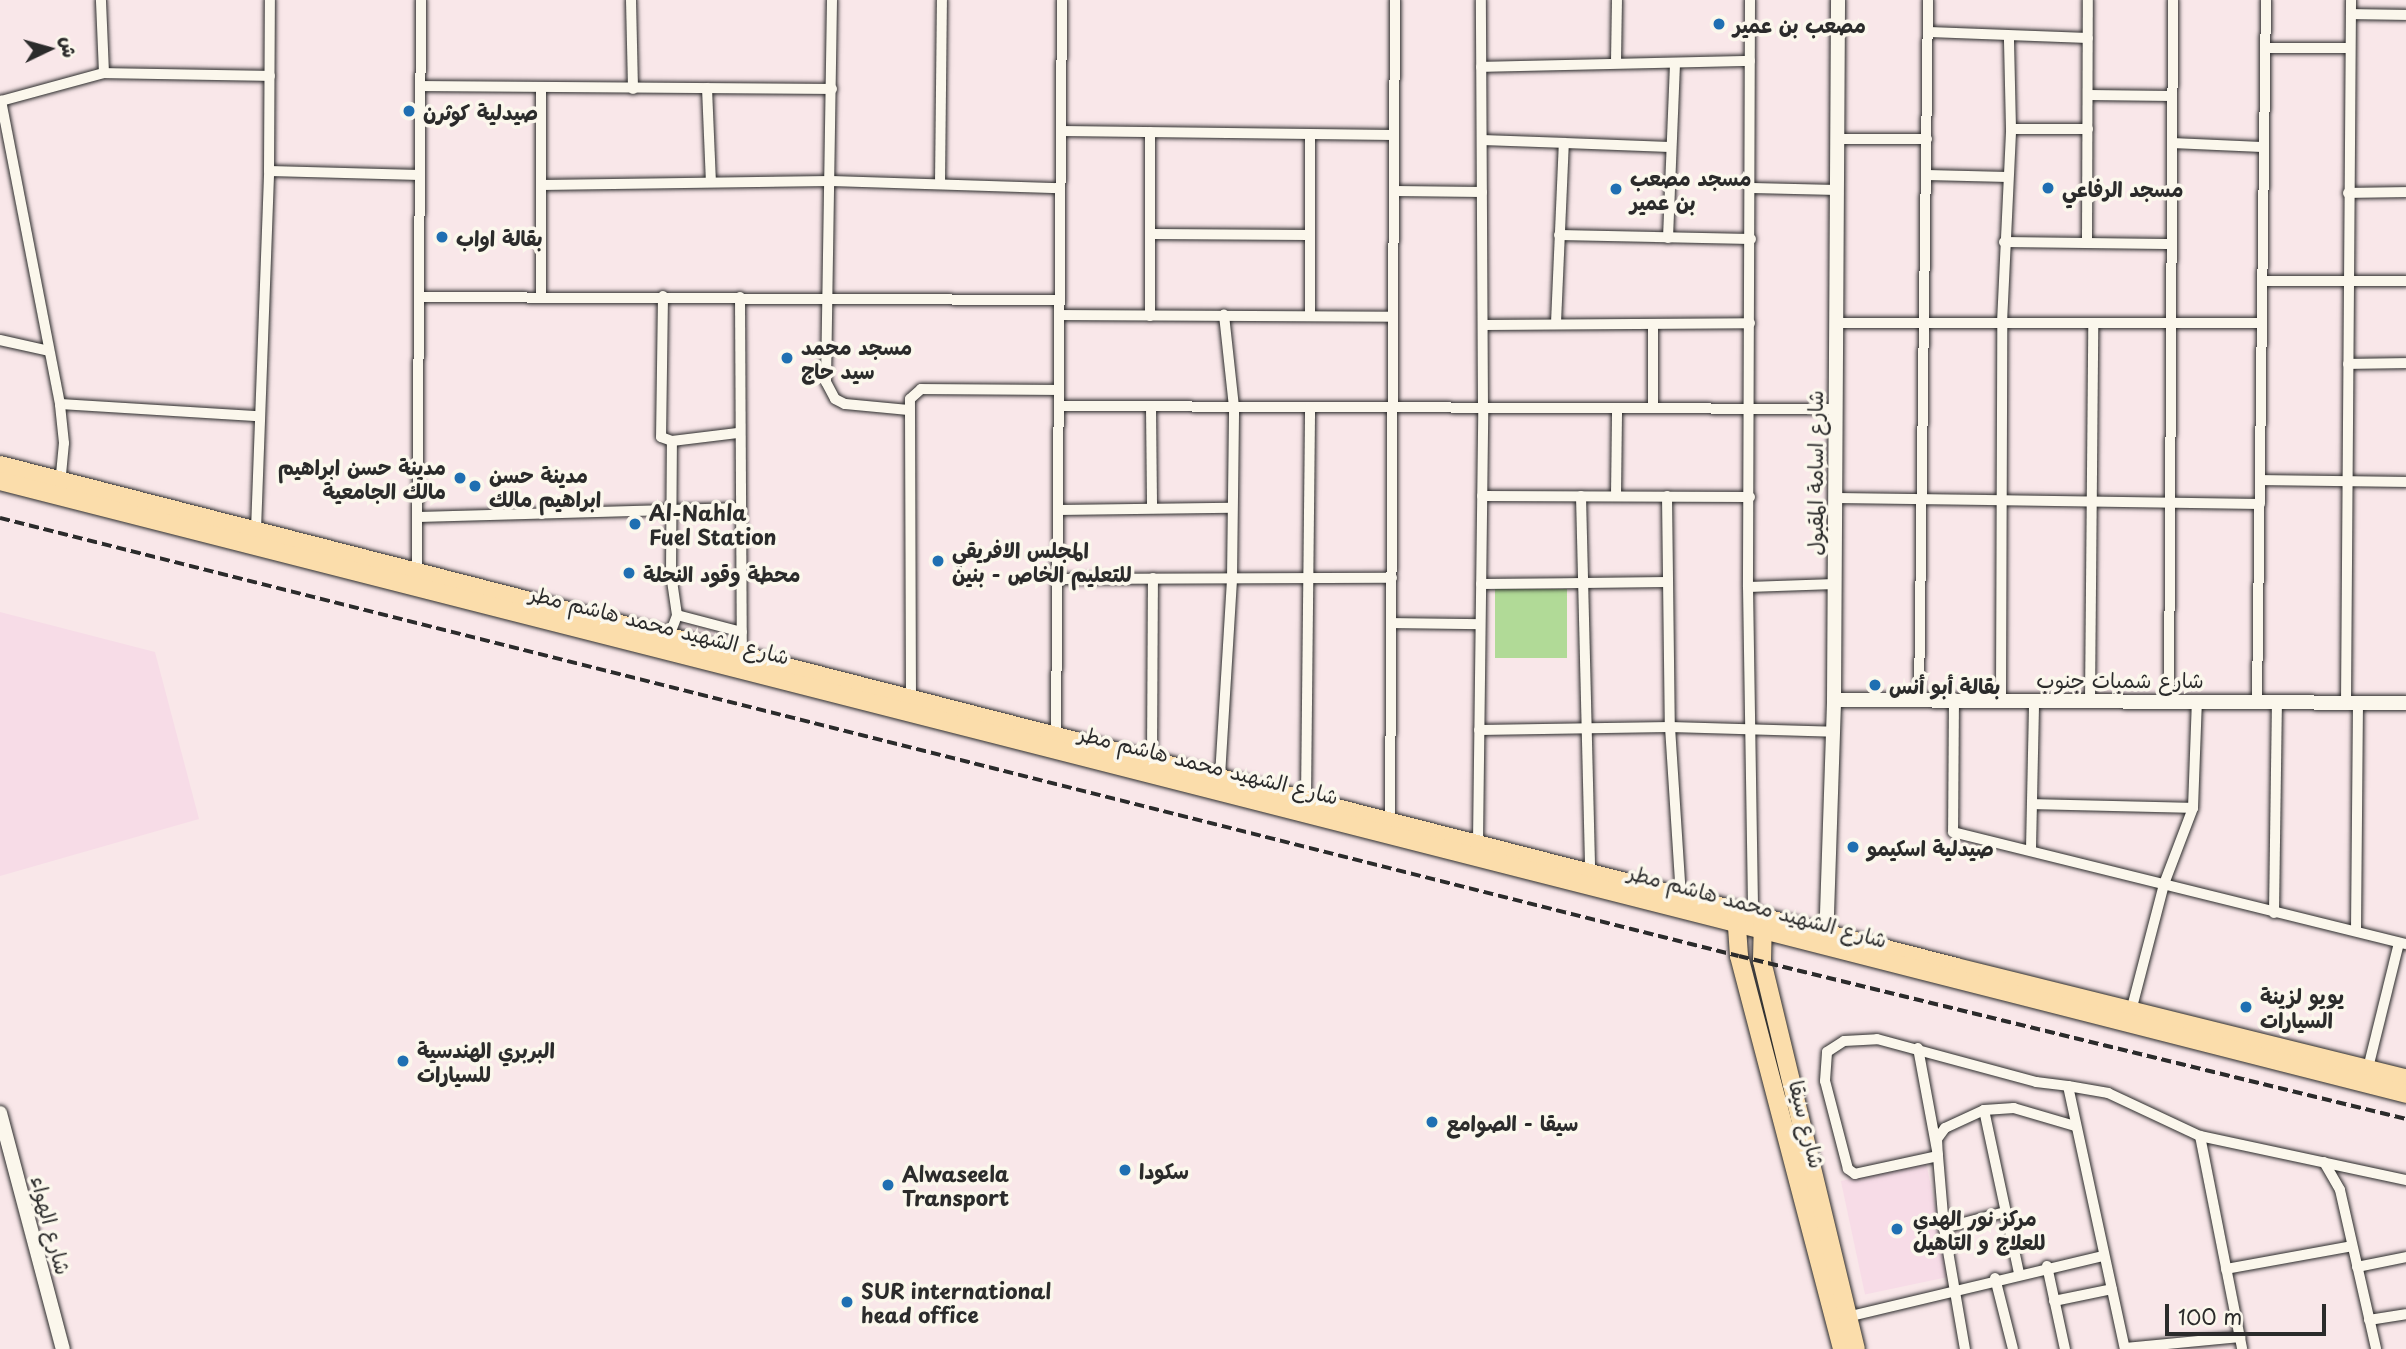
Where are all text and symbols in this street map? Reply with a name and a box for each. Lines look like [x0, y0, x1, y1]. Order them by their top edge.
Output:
place label: مصعب بن عمير [1733, 11, 1866, 37]
north arrow [14, 14, 84, 84]
marker: مصعب بن عمير [1711, 16, 1727, 32]
text: ش [55, 36, 85, 59]
place label: صيدلية كوثرن [423, 98, 538, 124]
marker: صيدلية كوثرن [401, 103, 417, 119]
place label: مسجد مصعب بن عمير [1630, 164, 1751, 214]
place label: مسجد الرفاعي [2062, 175, 2183, 201]
marker: مسجد الرفاعي [2040, 180, 2056, 196]
marker: مسجد مصعب بن عمير [1608, 181, 1624, 197]
place label: بقالة اواب [456, 224, 543, 250]
marker: بقالة اواب [434, 229, 450, 245]
place label: مسجد محمد سيد حاج [801, 333, 912, 383]
marker: مسجد محمد سيد حاج [779, 350, 795, 366]
street label: شارع اسامة المقبول [1801, 390, 1827, 556]
place label: مدينة حسن ابراهيم مالك الجامعية [278, 453, 446, 503]
place label: مدينة حسن ابراهيم مالك [489, 461, 601, 511]
marker: مدينة حسن ابراهيم مالك الجامعية [452, 470, 468, 486]
marker: مدينة حسن ابراهيم مالك [467, 478, 483, 494]
place label: Al-Nahla Fuel Station [649, 499, 778, 549]
marker: Al-Nahla Fuel Station [627, 516, 643, 532]
place label: المجلس الافريقي للتعليم الخاص - بنين [952, 536, 1132, 586]
marker: المجلس الافريقي للتعليم الخاص - بنين [930, 553, 946, 569]
place label: محطة وقود النحلة [643, 560, 800, 586]
marker: محطة وقود النحلة [621, 565, 637, 581]
street label: شارع الشهيد محمد هاشم مطر [528, 580, 792, 668]
street label: شارع شمبات جنوب [2036, 666, 2204, 692]
place label: بقالة أبو أنس [1889, 672, 2000, 698]
marker: بقالة أبو أنس [1867, 677, 1883, 693]
street label: شارع الشهيد محمد هاشم مطر [1077, 720, 1341, 808]
place label: صيدلية اسكيمو [1867, 834, 1994, 860]
marker: صيدلية اسكيمو [1845, 839, 1861, 855]
street label: شارع الشهيد محمد هاشم مطر [1626, 858, 1890, 952]
place label: يويو لزينة السيارات [2260, 982, 2344, 1032]
marker: يويو لزينة السيارات [2238, 999, 2254, 1015]
place label: البربري الهندسية للسيارات [417, 1036, 555, 1086]
marker: البربري الهندسية للسيارات [395, 1053, 411, 1069]
street label: شارع سيقا [1785, 1077, 1831, 1171]
place label: سيقا - الصوامع [1446, 1109, 1578, 1135]
marker: سيقا - الصوامع [1424, 1114, 1440, 1130]
place label: سكودا [1139, 1157, 1189, 1183]
place label: Alwaseela Transport [902, 1160, 1009, 1210]
marker: سكودا [1117, 1162, 1133, 1178]
street label: شارع الهواء [27, 1173, 77, 1277]
marker: Alwaseela Transport [880, 1177, 896, 1193]
place label: مركز نور الهدي للعلاج و التاهيل [1913, 1204, 2045, 1254]
marker: مركز نور الهدي للعلاج و التاهيل [1887, 1219, 1907, 1239]
place label: SUR international head office [861, 1277, 1053, 1327]
scale bar [2168, 1290, 2329, 1334]
marker: SUR international head office [839, 1294, 855, 1310]
text: 100 m [2178, 1300, 2242, 1332]

